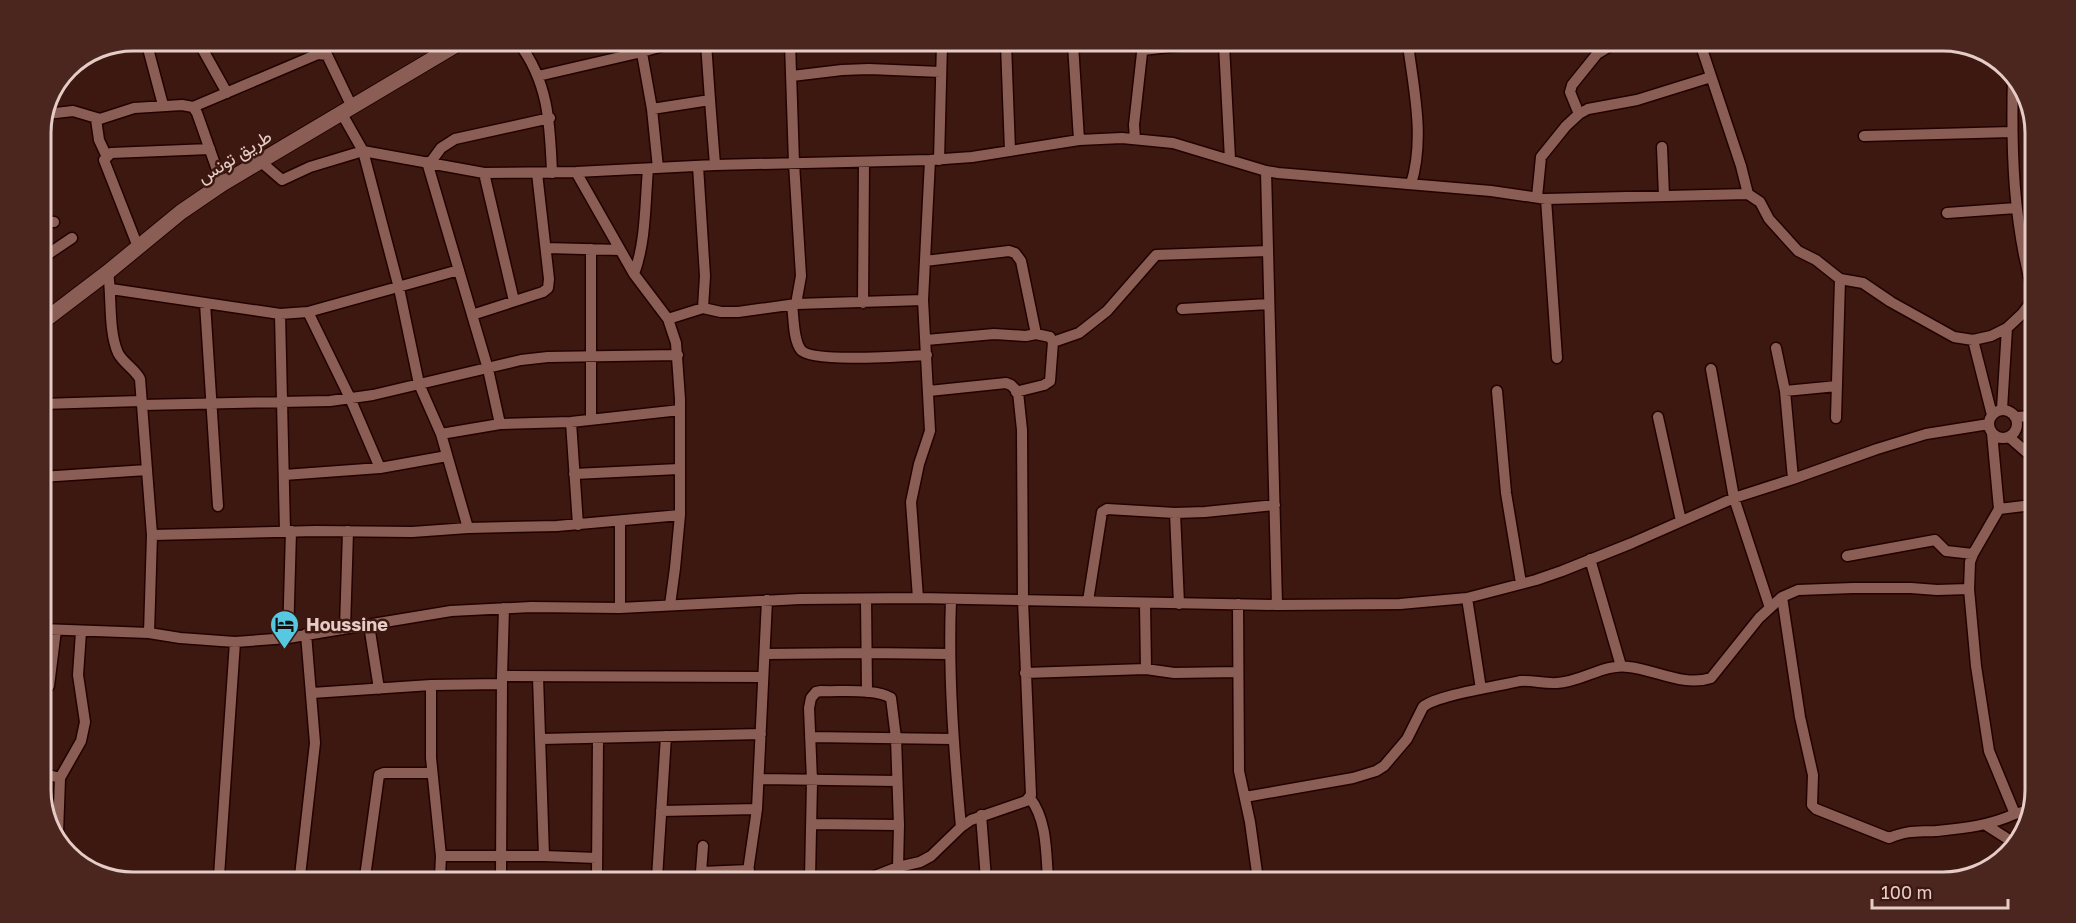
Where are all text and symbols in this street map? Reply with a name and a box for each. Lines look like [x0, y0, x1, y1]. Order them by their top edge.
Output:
street label: طريق تونس [193, 125, 276, 188]
hotel icon: Houssine [269, 608, 301, 650]
place label: Houssine [306, 613, 388, 635]
scale bar [1872, 872, 2008, 910]
text: 100 m [1881, 881, 1932, 903]

